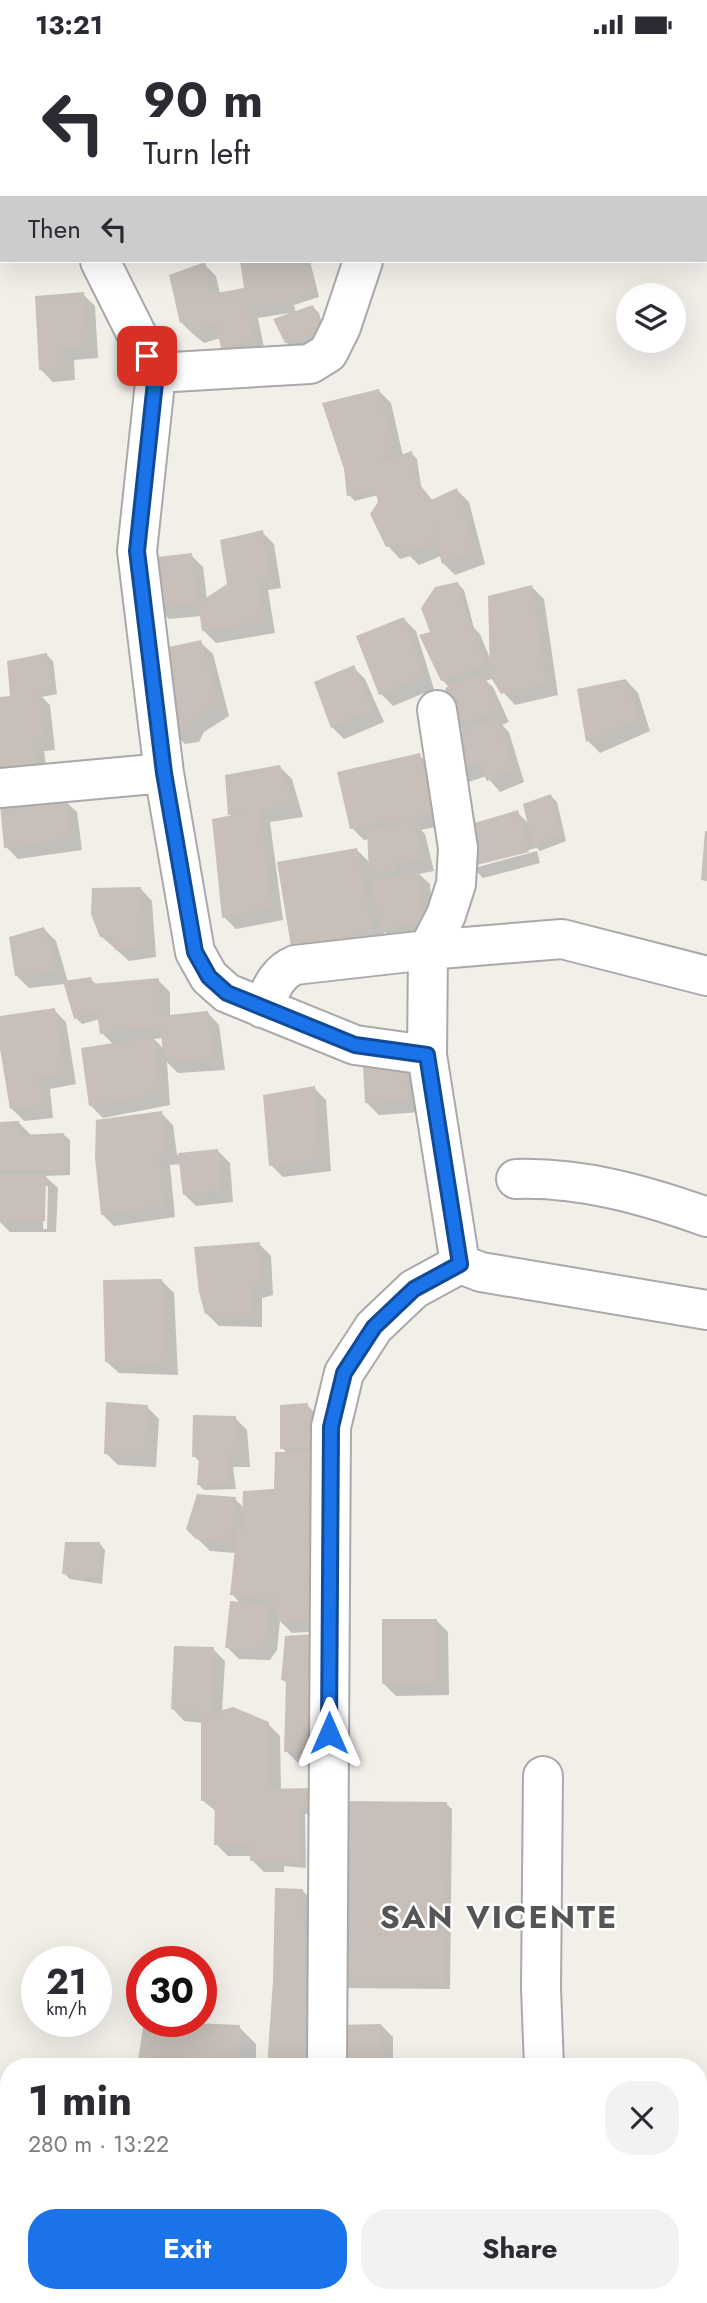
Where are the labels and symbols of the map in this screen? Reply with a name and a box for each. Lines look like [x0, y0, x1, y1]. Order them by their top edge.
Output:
pin [117, 326, 177, 386]
position arrow [292, 1696, 366, 1770]
district label: SAN VICENTE [380, 1894, 618, 1940]
speed limit sign: 30 [126, 1946, 217, 2037]

